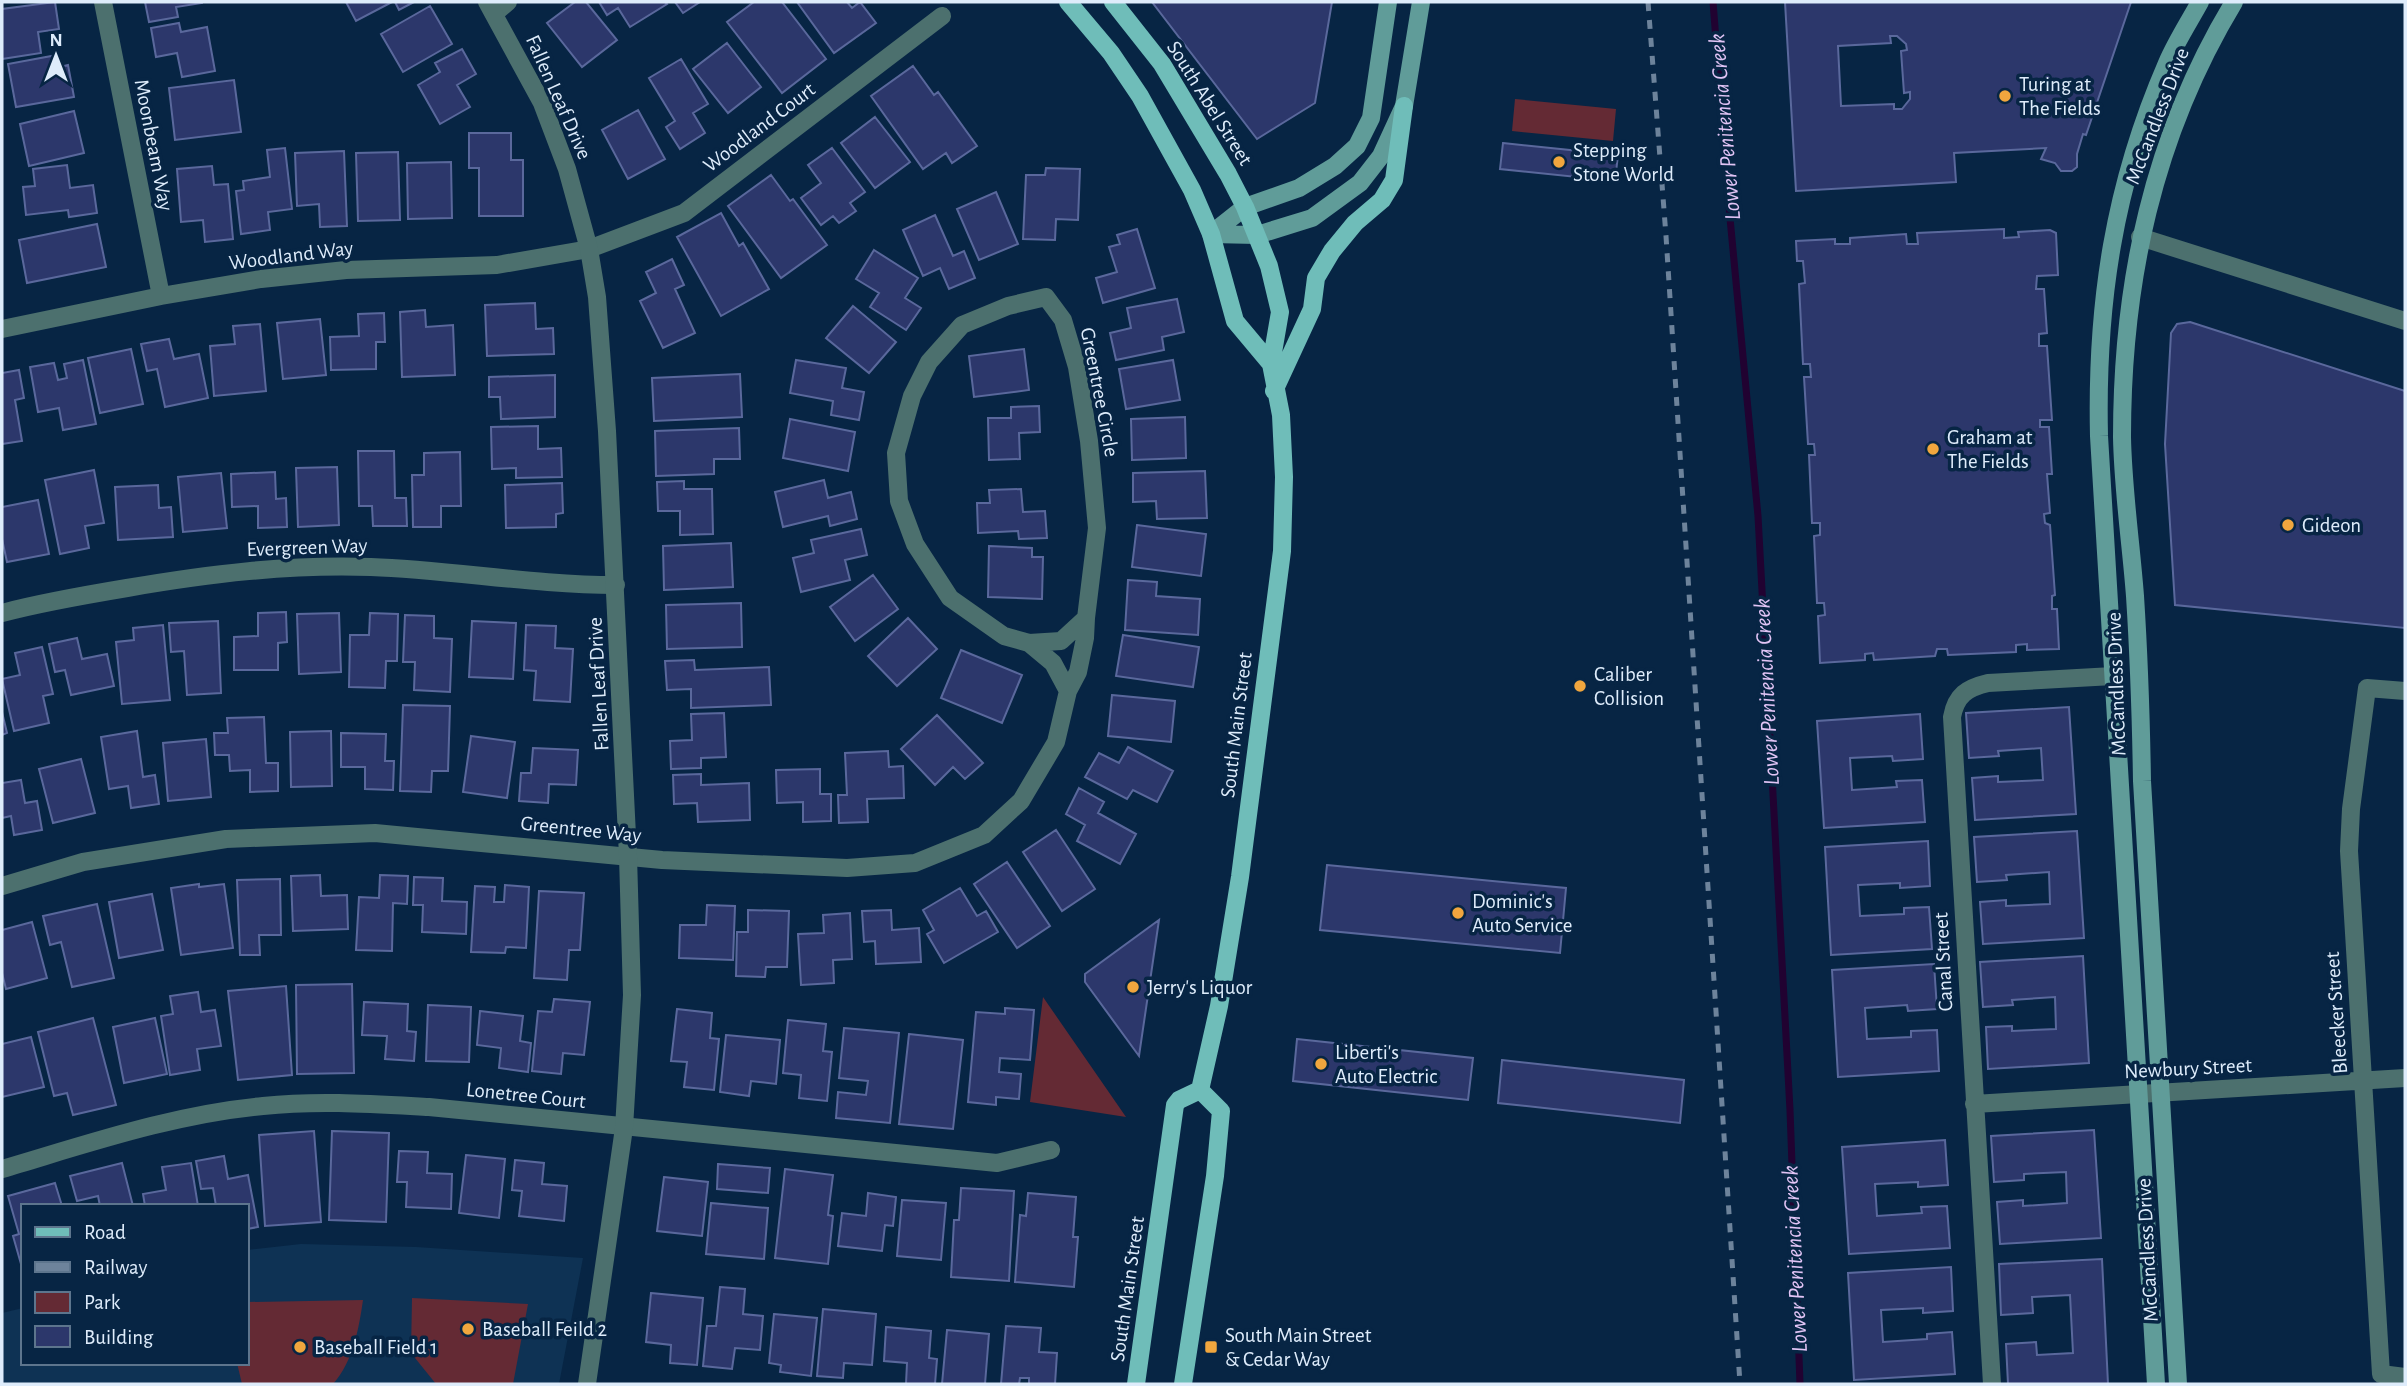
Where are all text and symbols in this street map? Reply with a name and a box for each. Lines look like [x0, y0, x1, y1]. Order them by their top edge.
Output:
north arrow [21, 21, 91, 91]
text: N [49, 31, 63, 50]
street label: Fallen Leaf Drive [522, 32, 595, 163]
water label: Lower Penitencia Creek [1706, 32, 1745, 221]
street label: South Abel Street [1163, 37, 1256, 169]
street label: McCandless Drive [2122, 45, 2193, 187]
place label: Turing at The Fields [2019, 74, 2101, 119]
street label: Moonbeam Way [130, 77, 177, 213]
street label: Woodland Court [699, 79, 819, 176]
marker: Turing at The Fields [1997, 88, 2013, 104]
place label: Stepping Stone World [1573, 140, 1674, 185]
marker: Stepping Stone World [1551, 154, 1567, 170]
street label: Woodland Way [228, 237, 355, 274]
street label: Greentree Circle [1077, 326, 1122, 458]
place label: Graham at The Fields [1947, 427, 2033, 472]
marker: Graham at The Fields [1925, 441, 1941, 457]
place label: Gideon [2302, 515, 2361, 536]
marker: Gideon [2280, 517, 2296, 533]
street label: Evergreen Way [246, 535, 368, 560]
water label: Lower Penitencia Creek [1751, 597, 1784, 786]
street label: McCandless Drive [2103, 612, 2130, 756]
street label: Fallen Leaf Drive [585, 617, 612, 751]
street label: South Main Street [1217, 651, 1256, 799]
place label: Caliber Collision [1594, 664, 1664, 709]
marker: Caliber Collision [1572, 678, 1588, 694]
street label: Greentree Way [519, 813, 642, 846]
place label: Dominic's Auto Service [1472, 891, 1573, 936]
marker: Dominic's Auto Service [1450, 905, 1466, 921]
street label: Canal Street [1930, 912, 1957, 1012]
street label: Bleecker Street [2322, 951, 2351, 1075]
place label: Jerry's Liquor [1147, 977, 1253, 998]
marker: Jerry's Liquor [1125, 979, 1141, 995]
place label: Liberti's Auto Electric [1335, 1042, 1437, 1087]
street label: Newbury Street [2124, 1055, 2253, 1082]
marker: Liberti's Auto Electric [1313, 1056, 1329, 1072]
street label: Lonetree Court [465, 1079, 587, 1112]
water label: Lower Penitencia Creek [1779, 1164, 1812, 1353]
street label: McCandless Drive [2133, 1178, 2162, 1322]
legend [21, 1204, 248, 1365]
street label: South Main Street [1107, 1215, 1148, 1363]
text: Road [84, 1222, 126, 1243]
text: Railway [84, 1257, 147, 1278]
text: Park [84, 1292, 121, 1313]
place label: Baseball Feild 2 [482, 1319, 607, 1340]
marker: Baseball Feild 2 [460, 1321, 476, 1337]
place label: South Main Street & Cedar Way [1225, 1325, 1372, 1370]
text: Building [84, 1327, 154, 1348]
place label: Baseball Field 1 [314, 1337, 437, 1358]
marker: Baseball Field 1 [292, 1339, 308, 1355]
marker: South Main Street & Cedar Way [1203, 1339, 1219, 1355]

